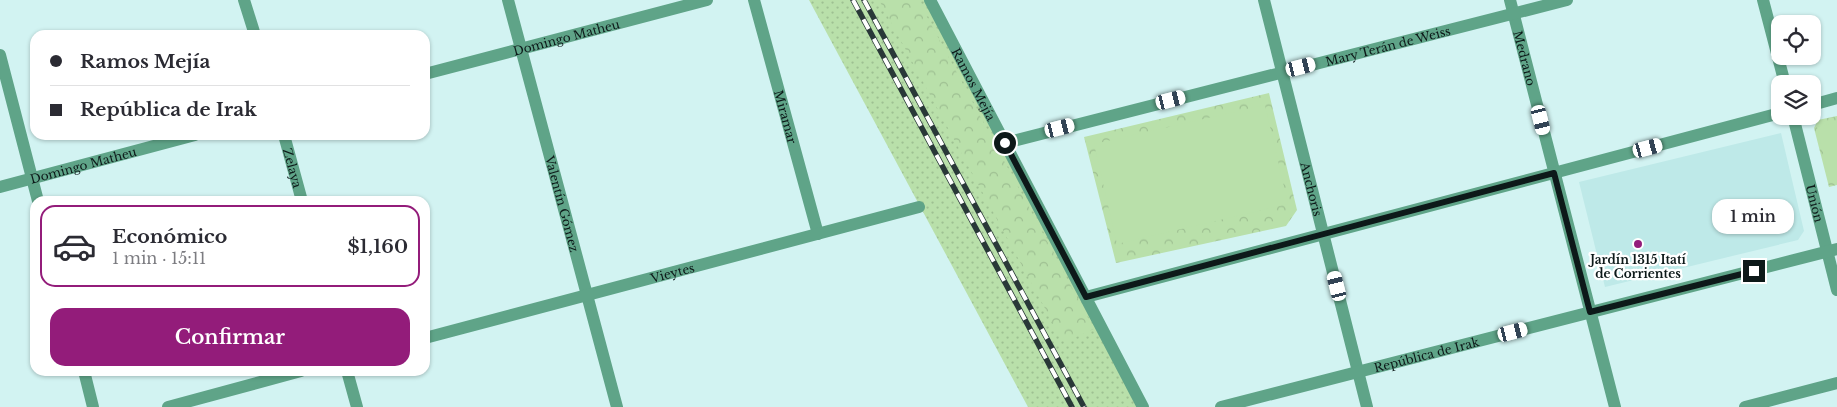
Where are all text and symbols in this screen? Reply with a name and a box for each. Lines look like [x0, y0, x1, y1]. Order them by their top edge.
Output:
map controls [1771, 15, 1821, 125]
button: locate [1771, 15, 1821, 65]
street label: Domingo Matheu [511, 16, 621, 58]
street label: Mary Terán de Weiss [1324, 23, 1452, 69]
street label: Medrano [1511, 29, 1539, 87]
street label: Ramos Mejía [949, 45, 999, 123]
text: Ramos Mejía [80, 50, 210, 73]
car [1284, 56, 1317, 78]
button: layers [1771, 75, 1821, 125]
street label: Miramar [771, 88, 800, 145]
car [1154, 89, 1187, 111]
text: República de Irak [80, 98, 257, 121]
car [1530, 104, 1551, 136]
car [1043, 117, 1076, 139]
route start [994, 132, 1016, 154]
car [1631, 137, 1664, 159]
street label: Domingo Matheu [28, 143, 138, 186]
street label: Zelaya [280, 146, 306, 190]
street label: Valentín Gómez [542, 153, 583, 254]
street label: Anchoris [1298, 159, 1326, 218]
street label: Unión [1803, 183, 1827, 224]
callout: 1 min [1713, 198, 1795, 234]
text: 1 min [1730, 206, 1776, 226]
icon: car [52, 224, 97, 269]
text: Económico [112, 225, 227, 248]
text: $1,160 [347, 235, 408, 258]
marker: Jardín 1315 Itatí de Corrientes [1632, 238, 1644, 250]
text: 1 min · 15:11 [112, 248, 206, 268]
place label: Jardín 1315 Itatí de Corrientes [1587, 252, 1687, 281]
street label: Vieytes [648, 259, 696, 286]
route end [1743, 260, 1765, 282]
car [1326, 270, 1347, 302]
button: Confirmar [50, 308, 410, 366]
car [1496, 321, 1529, 343]
street label: República de Irak [1372, 334, 1481, 375]

